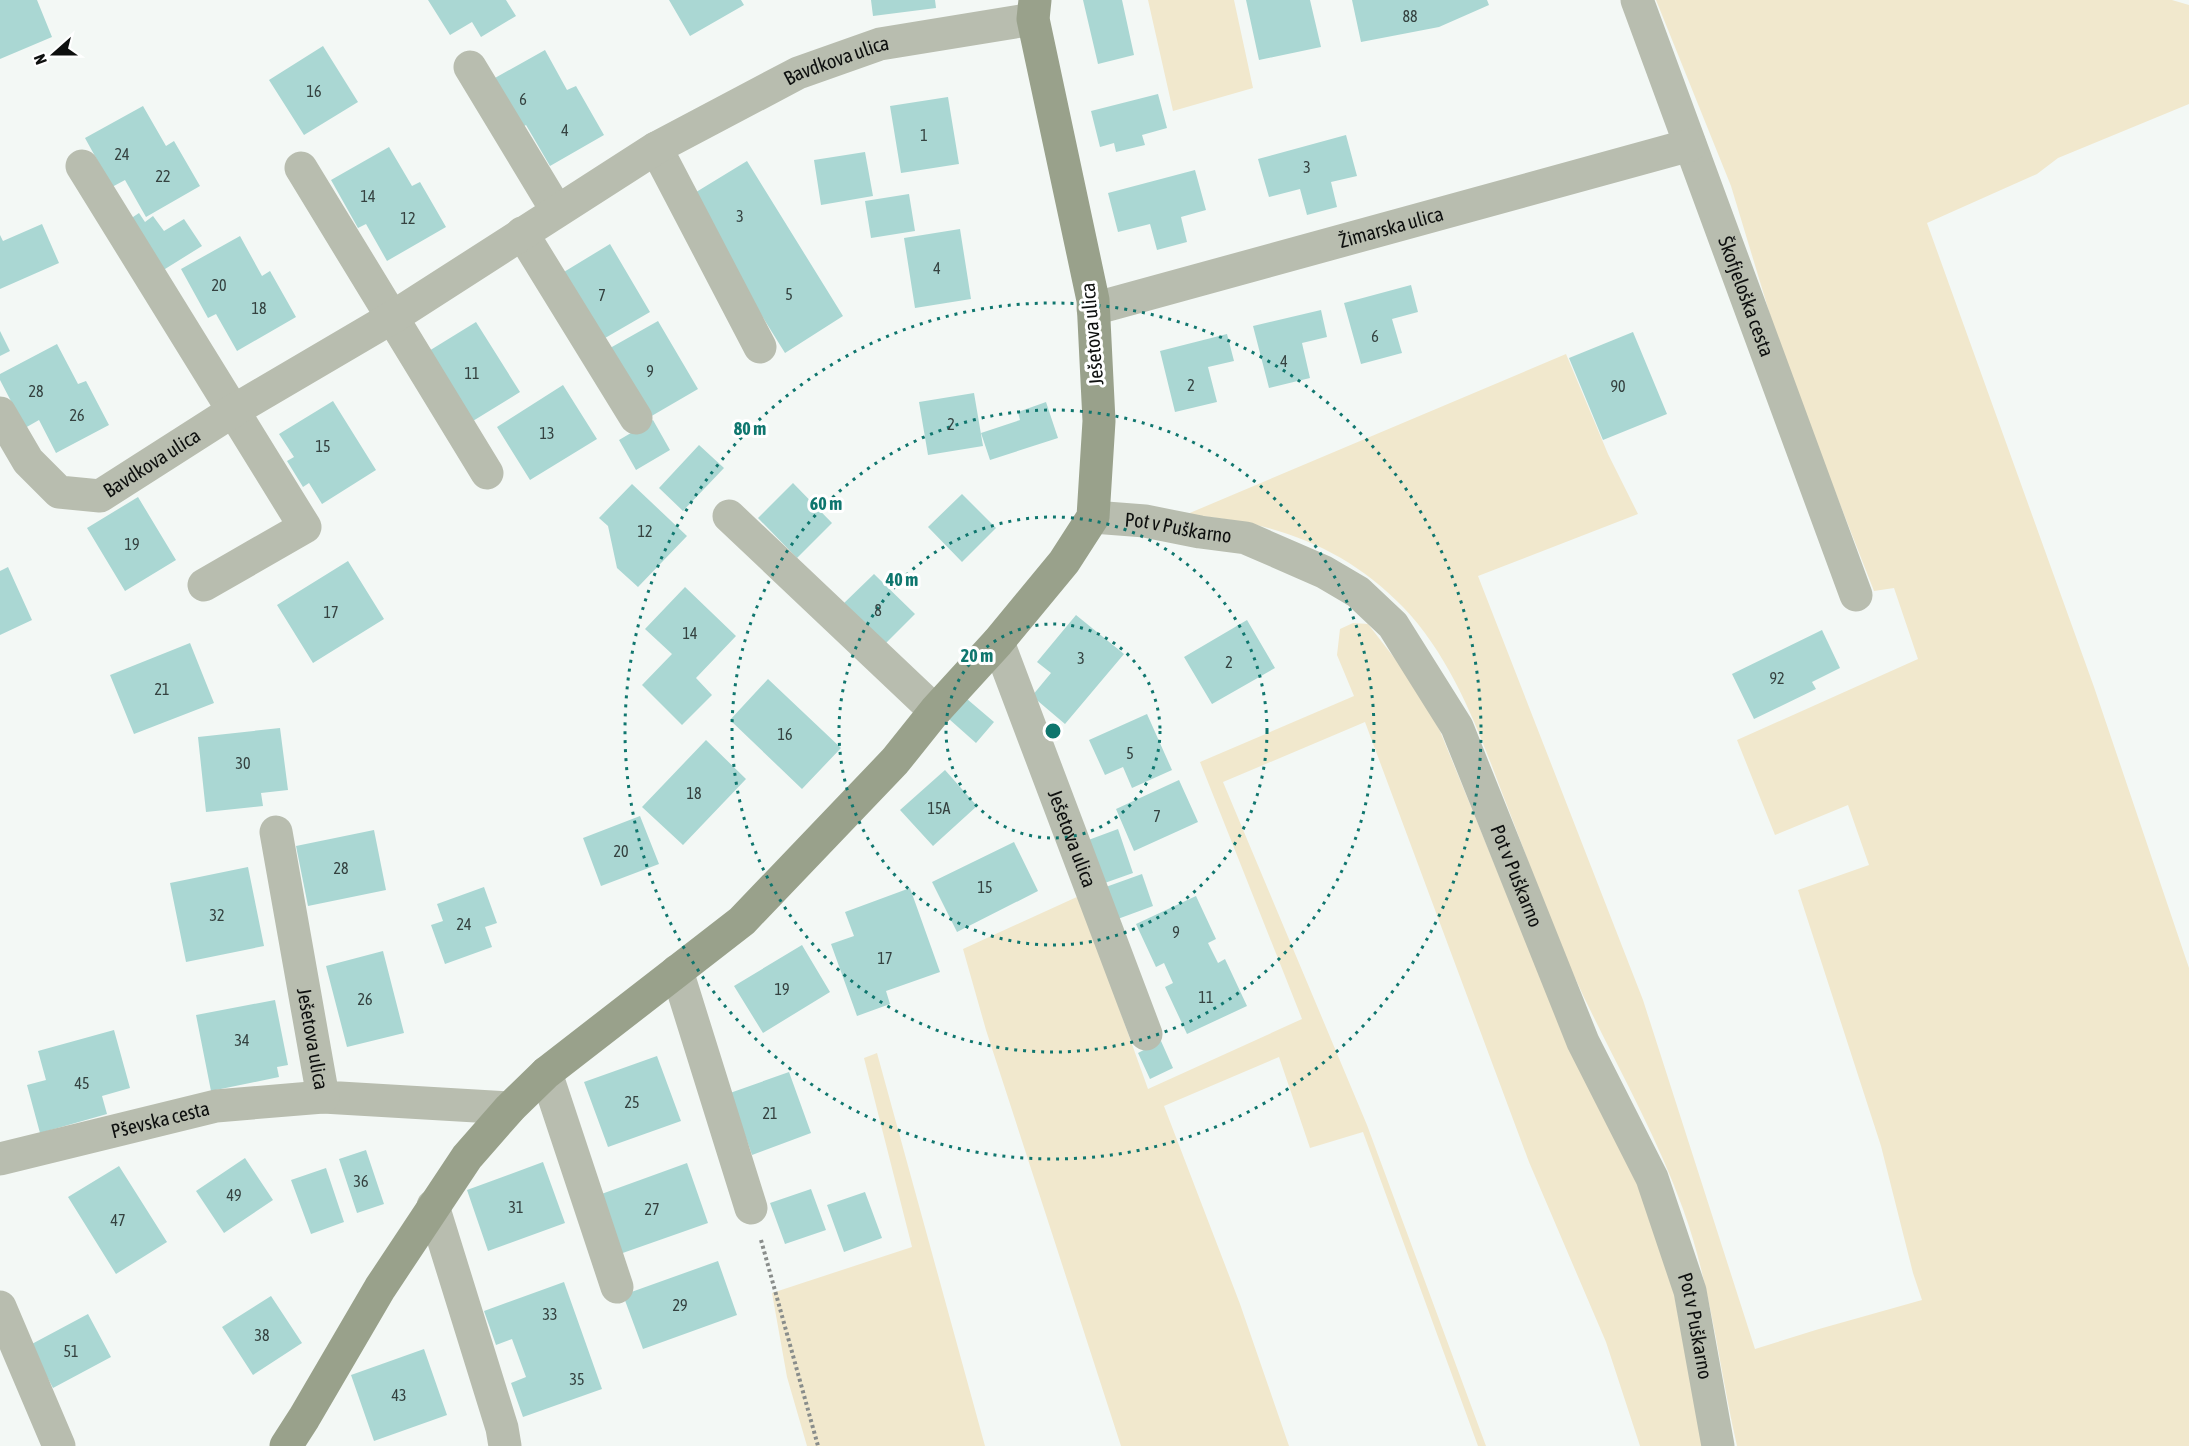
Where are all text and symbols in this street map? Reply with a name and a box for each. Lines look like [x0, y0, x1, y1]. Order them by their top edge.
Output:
house number: 88 [1402, 7, 1418, 25]
north arrow [24, 24, 84, 84]
street label: Bavdkova ulica [780, 31, 891, 89]
text: N [30, 52, 50, 67]
house number: 16 [306, 82, 322, 100]
house number: 6 [519, 90, 527, 108]
house number: 4 [561, 121, 569, 139]
house number: 1 [920, 126, 928, 144]
house number: 24 [114, 145, 130, 163]
house number: 3 [1303, 158, 1311, 176]
house number: 22 [155, 167, 171, 185]
house number: 14 [360, 187, 376, 205]
street label: Žimarska ulica [1336, 201, 1446, 252]
house number: 3 [736, 207, 744, 225]
house number: 12 [400, 209, 416, 227]
street label: Škofjeloška cesta [1714, 233, 1779, 360]
house number: 4 [933, 259, 941, 277]
house number: 20 [211, 276, 227, 294]
street label: Ješetova ulica [1076, 282, 1107, 386]
house number: 5 [785, 285, 793, 303]
house number: 7 [598, 286, 606, 304]
house number: 18 [251, 299, 267, 317]
house number: 6 [1371, 327, 1379, 345]
house number: 4 [1280, 352, 1288, 370]
house number: 9 [646, 362, 654, 380]
house number: 11 [464, 364, 480, 382]
house number: 2 [1187, 376, 1195, 394]
house number: 90 [1610, 377, 1626, 395]
house number: 28 [28, 382, 44, 400]
house number: 26 [69, 406, 85, 424]
house number: 2 [947, 415, 955, 433]
text: 80 m [734, 418, 766, 439]
street label: Bavdkova ulica [99, 423, 204, 502]
house number: 13 [539, 424, 555, 442]
house number: 15 [315, 437, 331, 455]
text: 60 m [810, 493, 842, 514]
street label: Pot v Puškarno [1124, 507, 1233, 547]
house number: 12 [637, 522, 653, 540]
house number: 19 [124, 535, 140, 553]
text: 40 m [885, 569, 918, 590]
house number: 8 [874, 601, 882, 619]
house number: 17 [323, 603, 339, 621]
house number: 14 [682, 624, 698, 642]
text: 20 m [961, 645, 993, 666]
house number: 3 [1077, 649, 1085, 667]
house number: 2 [1225, 653, 1233, 671]
house number: 92 [1769, 669, 1785, 687]
house number: 21 [154, 680, 170, 698]
centre of rings [1043, 721, 1063, 741]
house number: 16 [777, 725, 793, 743]
house number: 5 [1126, 744, 1134, 762]
house number: 30 [235, 754, 251, 772]
house number: 18 [686, 784, 702, 802]
street label: Ješetova ulica [1044, 786, 1102, 890]
house number: 15A [928, 799, 951, 817]
house number: 7 [1153, 807, 1161, 825]
street label: Pot v Puškarno [1486, 821, 1548, 930]
house number: 20 [613, 842, 629, 860]
house number: 28 [333, 859, 349, 877]
house number: 15 [977, 878, 993, 896]
house number: 32 [209, 906, 225, 924]
house number: 24 [456, 915, 472, 933]
house number: 9 [1172, 923, 1180, 941]
house number: 17 [877, 949, 893, 967]
house number: 19 [774, 980, 790, 998]
street label: Ješetova ulica [293, 986, 333, 1091]
house number: 11 [1198, 988, 1214, 1006]
house number: 26 [357, 990, 373, 1008]
house number: 34 [234, 1031, 250, 1049]
house number: 45 [74, 1074, 90, 1092]
house number: 25 [624, 1093, 640, 1111]
street label: Pševska cesta [109, 1096, 212, 1142]
house number: 21 [762, 1104, 778, 1122]
house number: 36 [353, 1172, 369, 1190]
house number: 49 [226, 1186, 242, 1204]
house number: 31 [508, 1198, 524, 1216]
house number: 27 [644, 1200, 660, 1218]
house number: 47 [110, 1211, 126, 1229]
street label: Pot v Puškarno [1674, 1269, 1718, 1381]
house number: 29 [672, 1296, 688, 1314]
house number: 33 [542, 1305, 558, 1323]
house number: 38 [254, 1326, 270, 1344]
house number: 51 [63, 1342, 79, 1360]
house number: 35 [569, 1370, 585, 1388]
house number: 43 [391, 1386, 407, 1404]

